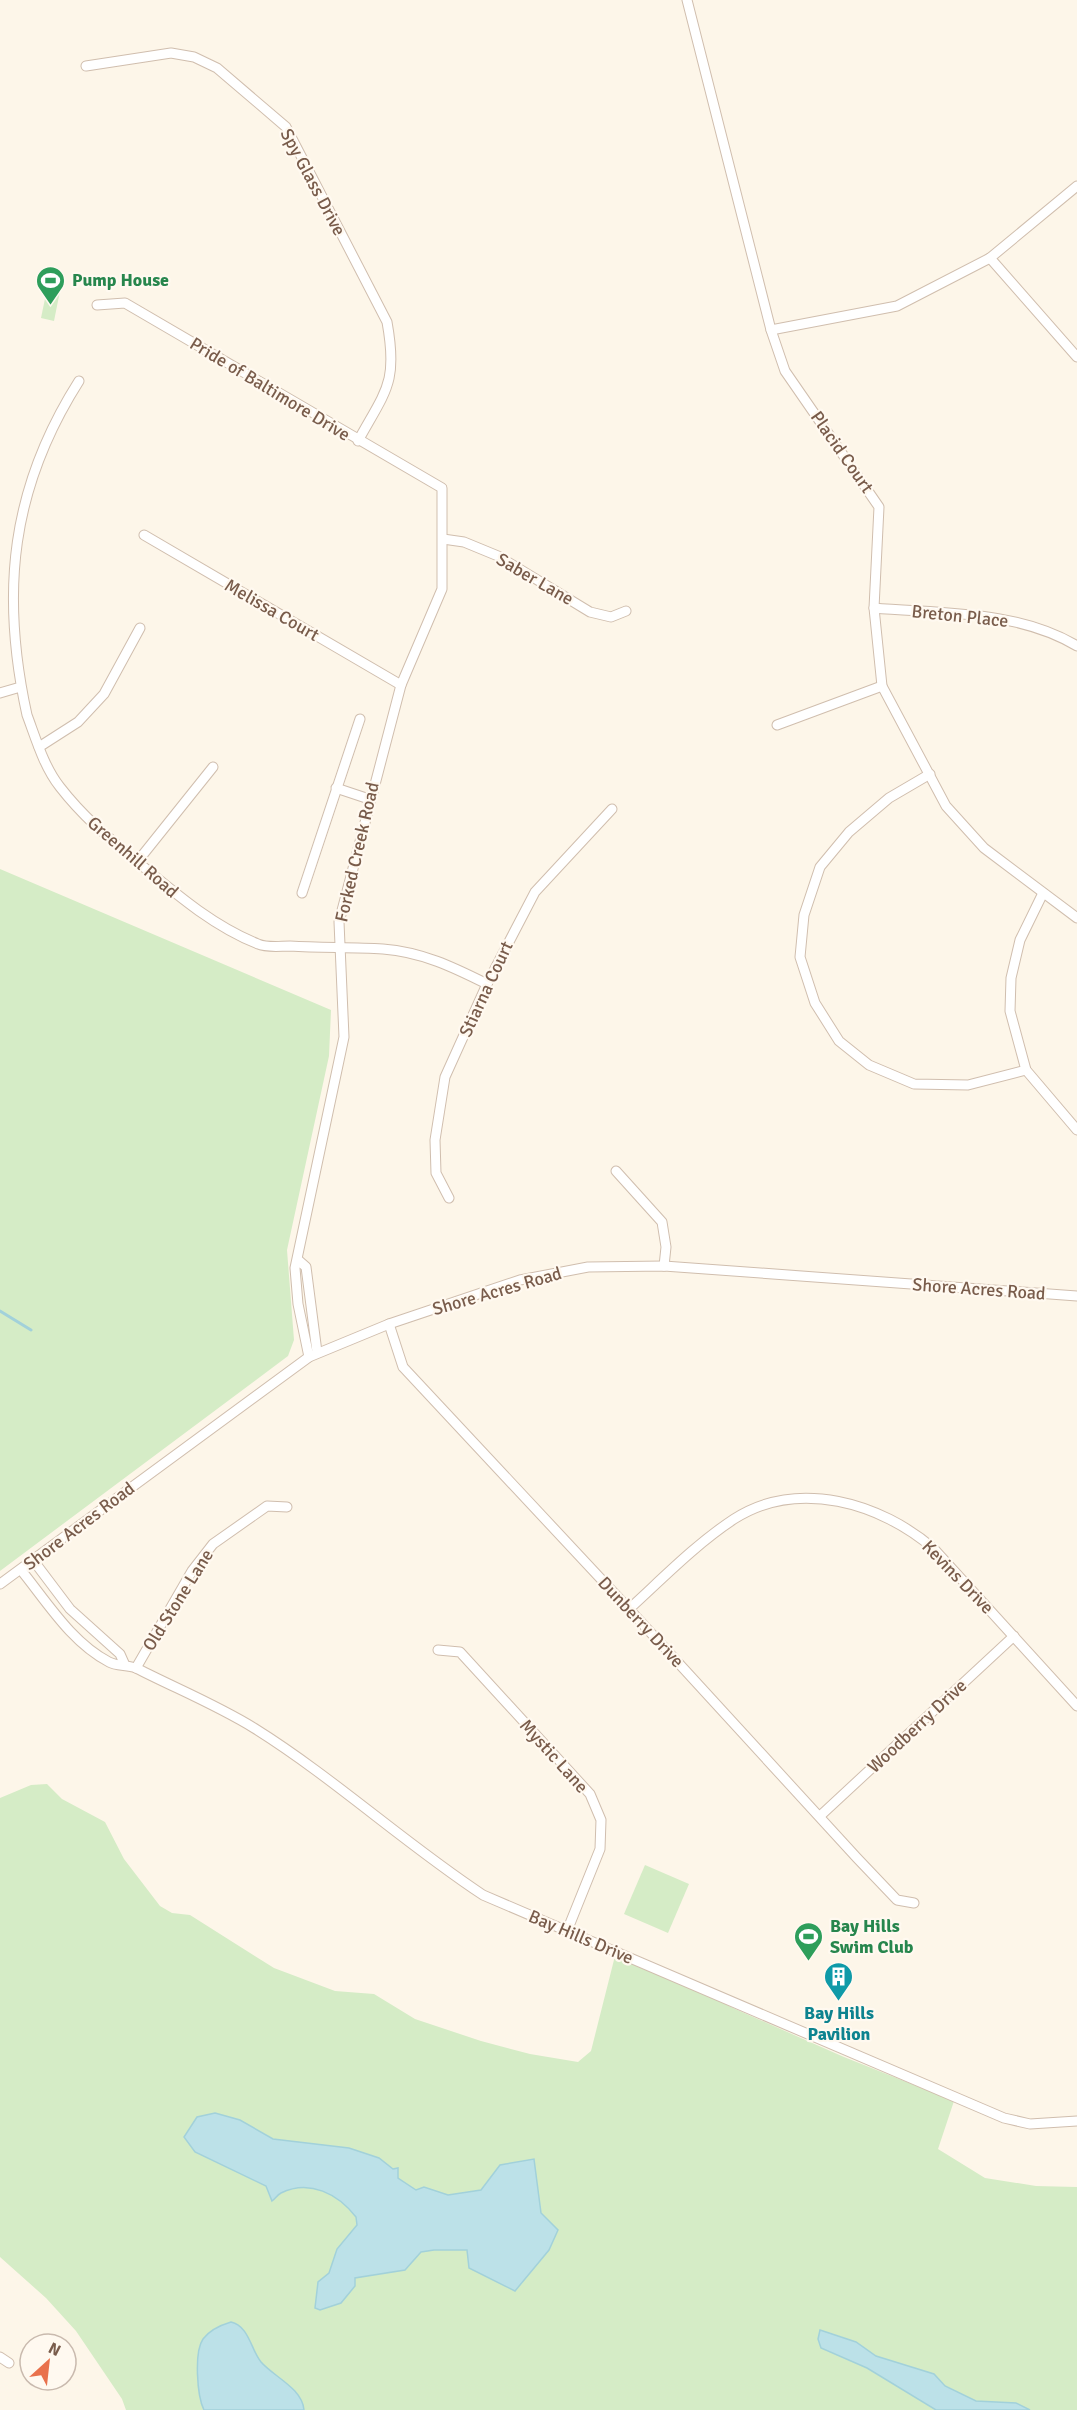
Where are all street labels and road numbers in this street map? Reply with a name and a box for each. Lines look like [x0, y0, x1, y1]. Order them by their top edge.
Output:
street label: Spy Glass Drive [276, 125, 350, 239]
street label: Pride of Baltimore Drive [186, 332, 354, 446]
street label: Placid Court [806, 407, 878, 497]
street label: Saber Lane [493, 548, 577, 610]
street label: Melissa Court [221, 574, 323, 646]
street label: Breton Place [911, 600, 1009, 632]
street label: Forked Creek Road [330, 780, 384, 924]
street label: Greenhill Road [83, 812, 183, 902]
street label: Stiarna Court [454, 938, 518, 1040]
street label: Shore Acres Road [430, 1262, 564, 1320]
street label: Shore Acres Road [912, 1273, 1046, 1305]
street label: Shore Acres Road [19, 1477, 139, 1575]
street label: Kevins Drive [917, 1536, 999, 1618]
street label: Old Stone Lane [138, 1545, 218, 1655]
street label: Dunberry Drive [593, 1572, 689, 1672]
street label: Woodberry Drive [863, 1674, 971, 1778]
street label: Mystic Lane [515, 1715, 593, 1797]
street label: Bay Hills Drive [525, 1905, 637, 1969]

